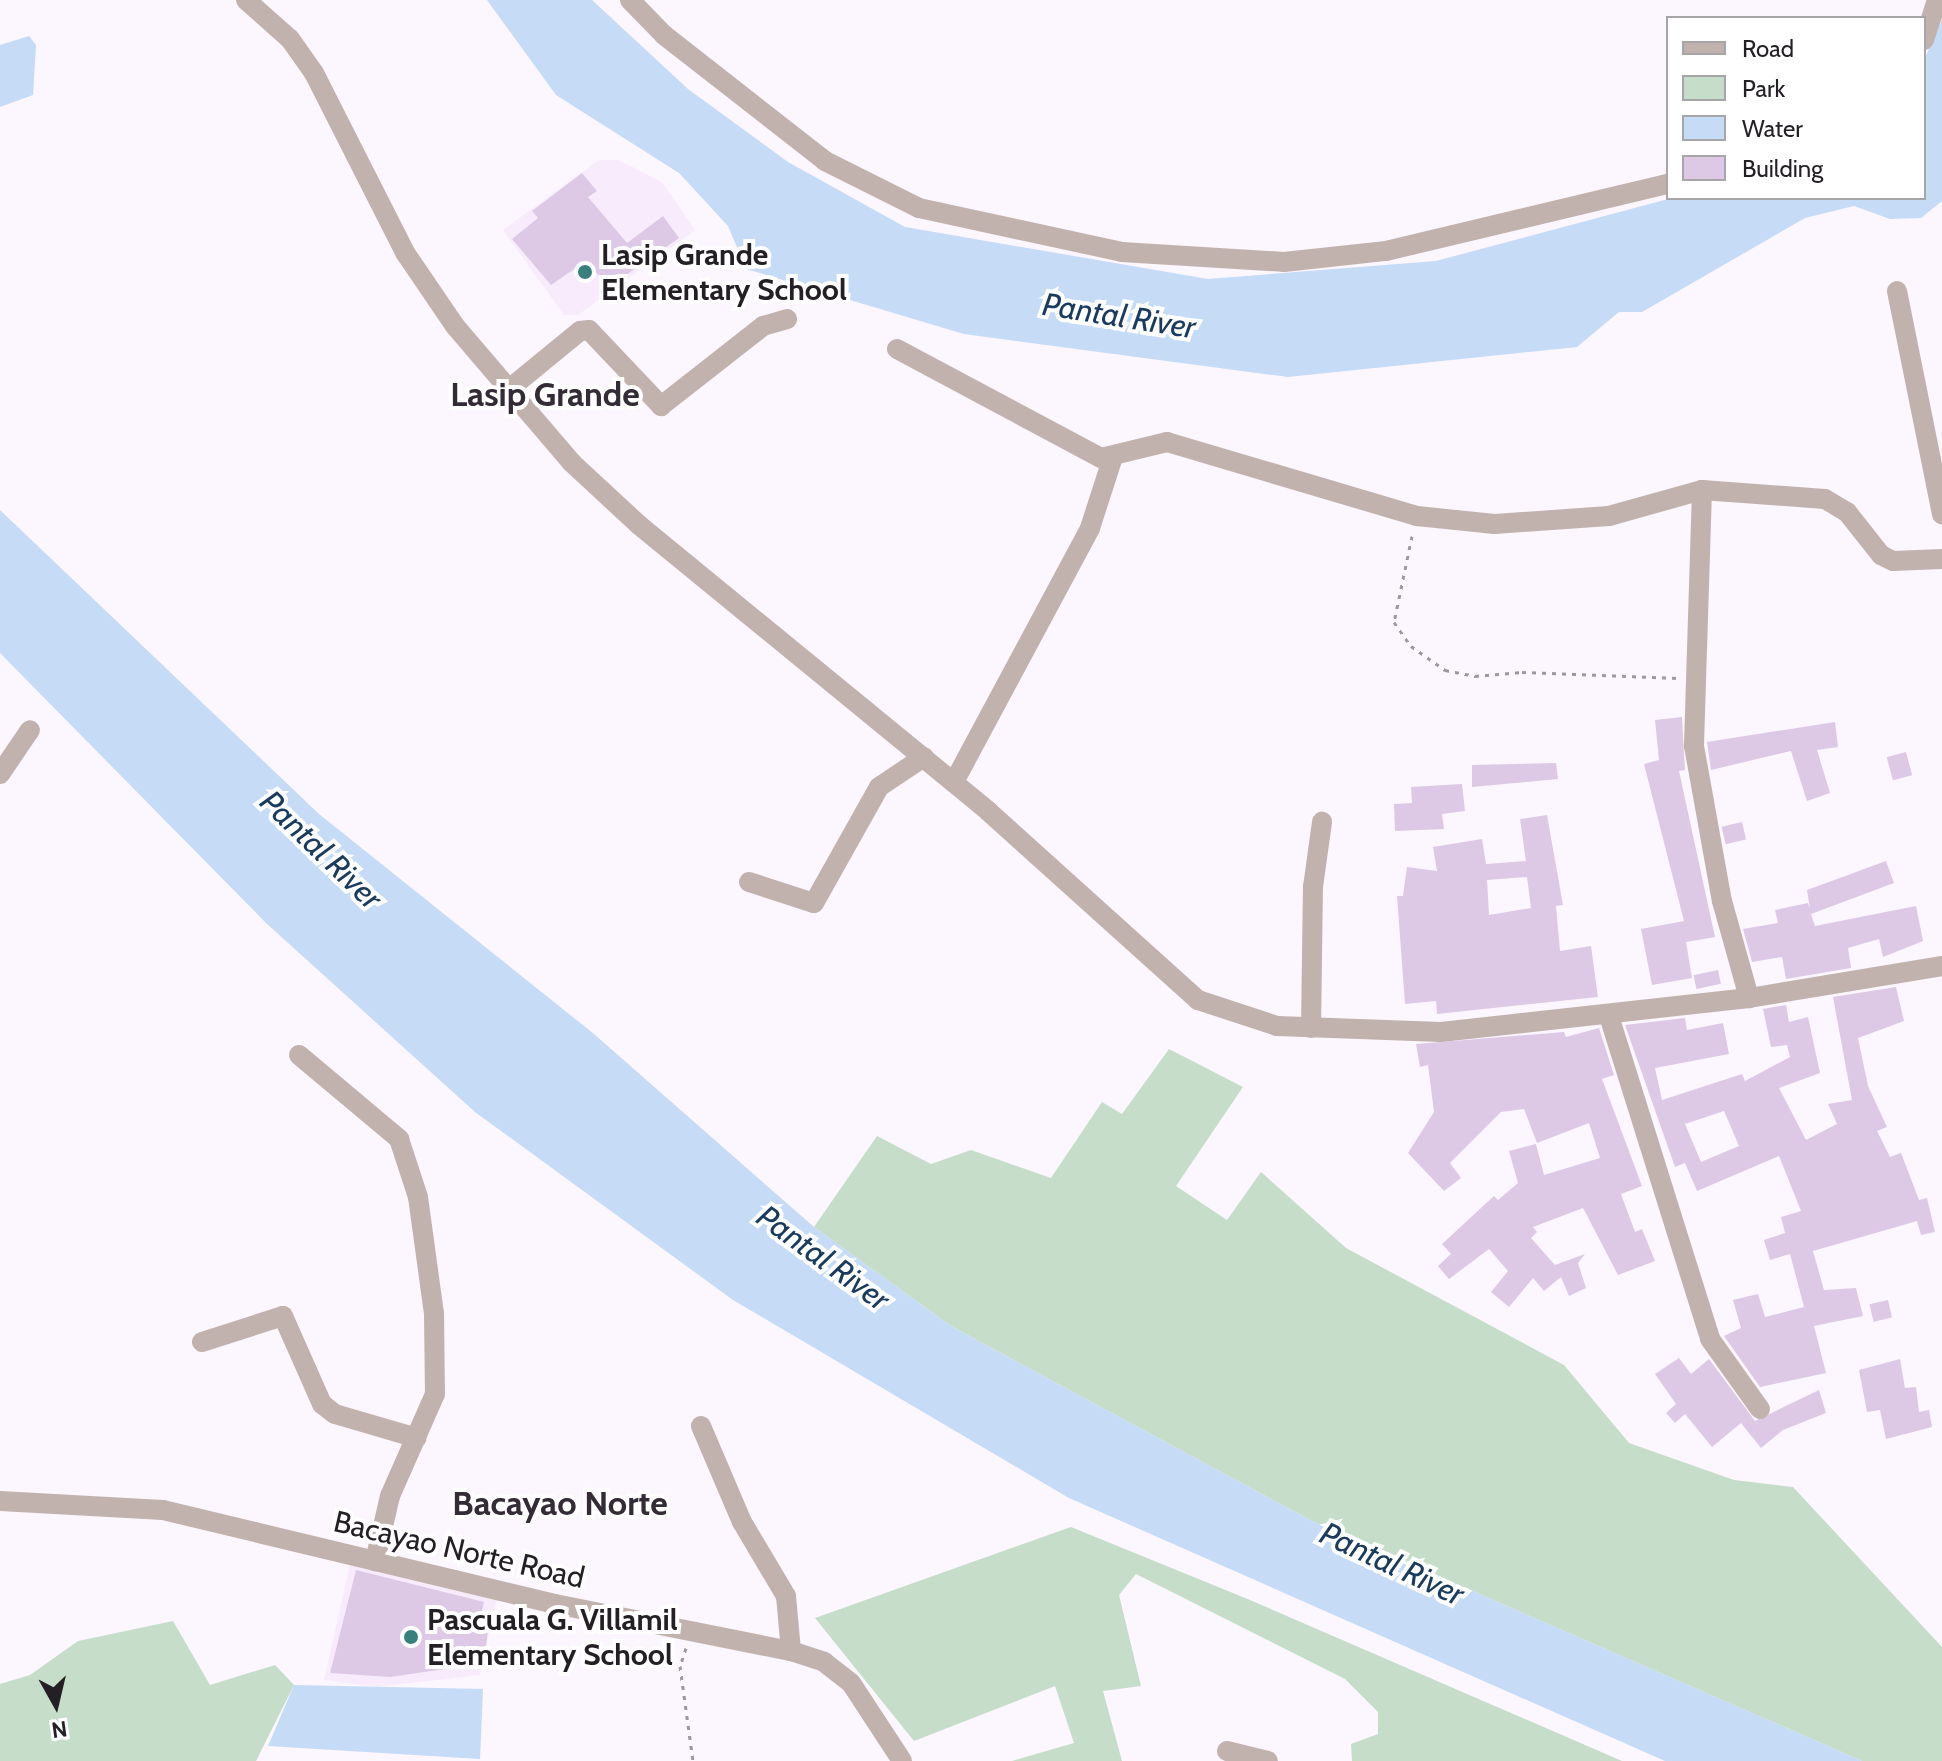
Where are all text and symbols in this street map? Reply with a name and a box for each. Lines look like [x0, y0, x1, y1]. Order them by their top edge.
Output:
legend [1666, 16, 1926, 200]
text: Road [1742, 34, 1794, 63]
text: Park [1742, 74, 1785, 103]
text: Water [1742, 114, 1803, 143]
text: Building [1742, 154, 1823, 183]
place label: Lasip Grande Elementary School [601, 237, 847, 308]
marker: Lasip Grande Elementary School [576, 263, 594, 281]
water label: Pantal River [1040, 285, 1198, 347]
district label: Lasip Grande [450, 375, 640, 415]
water label: Pantal River [252, 783, 390, 917]
water label: Pantal River [749, 1197, 897, 1319]
district label: Bacayao Norte [452, 1484, 668, 1524]
street label: Bacayao Norte Road [330, 1504, 588, 1596]
water label: Pantal River [1314, 1514, 1470, 1614]
place label: Pascuala G. Villamil Elementary School [427, 1602, 678, 1672]
marker: Pascuala G. Villamil Elementary School [402, 1628, 420, 1646]
north arrow [16, 1665, 96, 1745]
text: N [50, 1715, 69, 1744]

